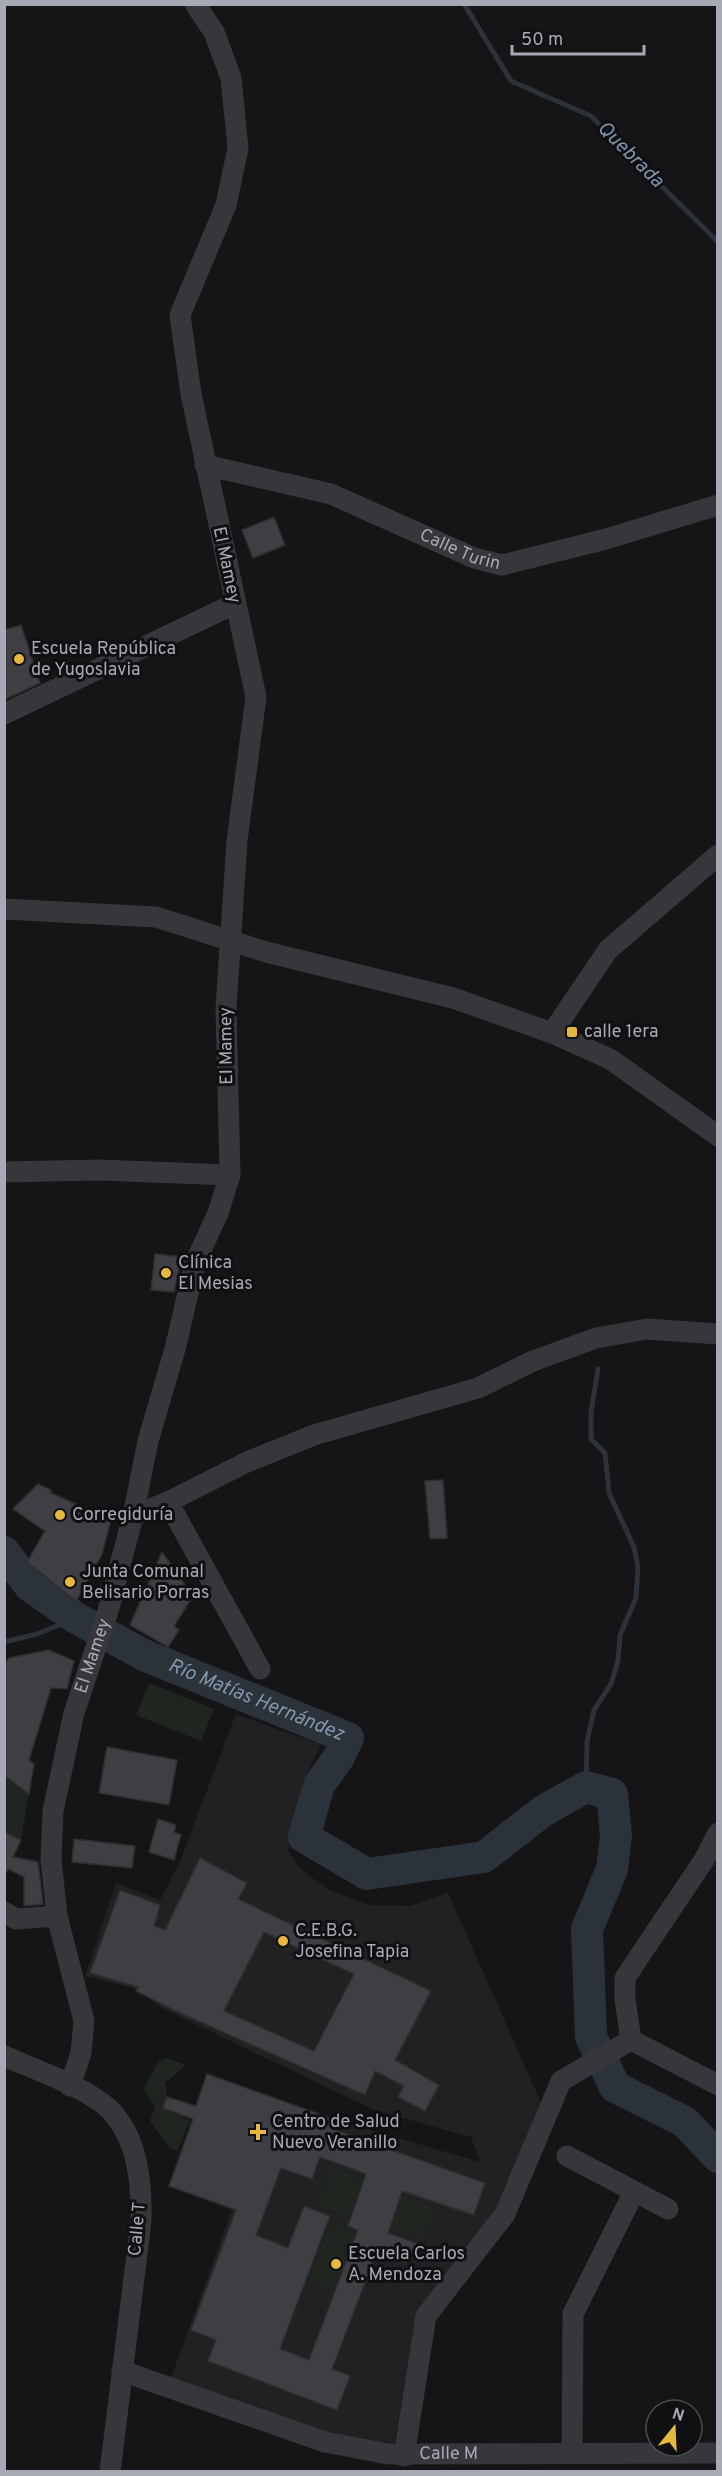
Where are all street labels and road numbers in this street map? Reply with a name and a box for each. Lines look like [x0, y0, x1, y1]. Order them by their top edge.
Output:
street label: Calle Turin [416, 524, 503, 576]
street label: El Mamey [207, 525, 245, 605]
street label: El Mamey [215, 1007, 239, 1085]
street label: El Mamey [70, 1615, 116, 1697]
street label: Calle T [124, 2201, 152, 2257]
street label: Calle M [419, 2442, 478, 2465]

